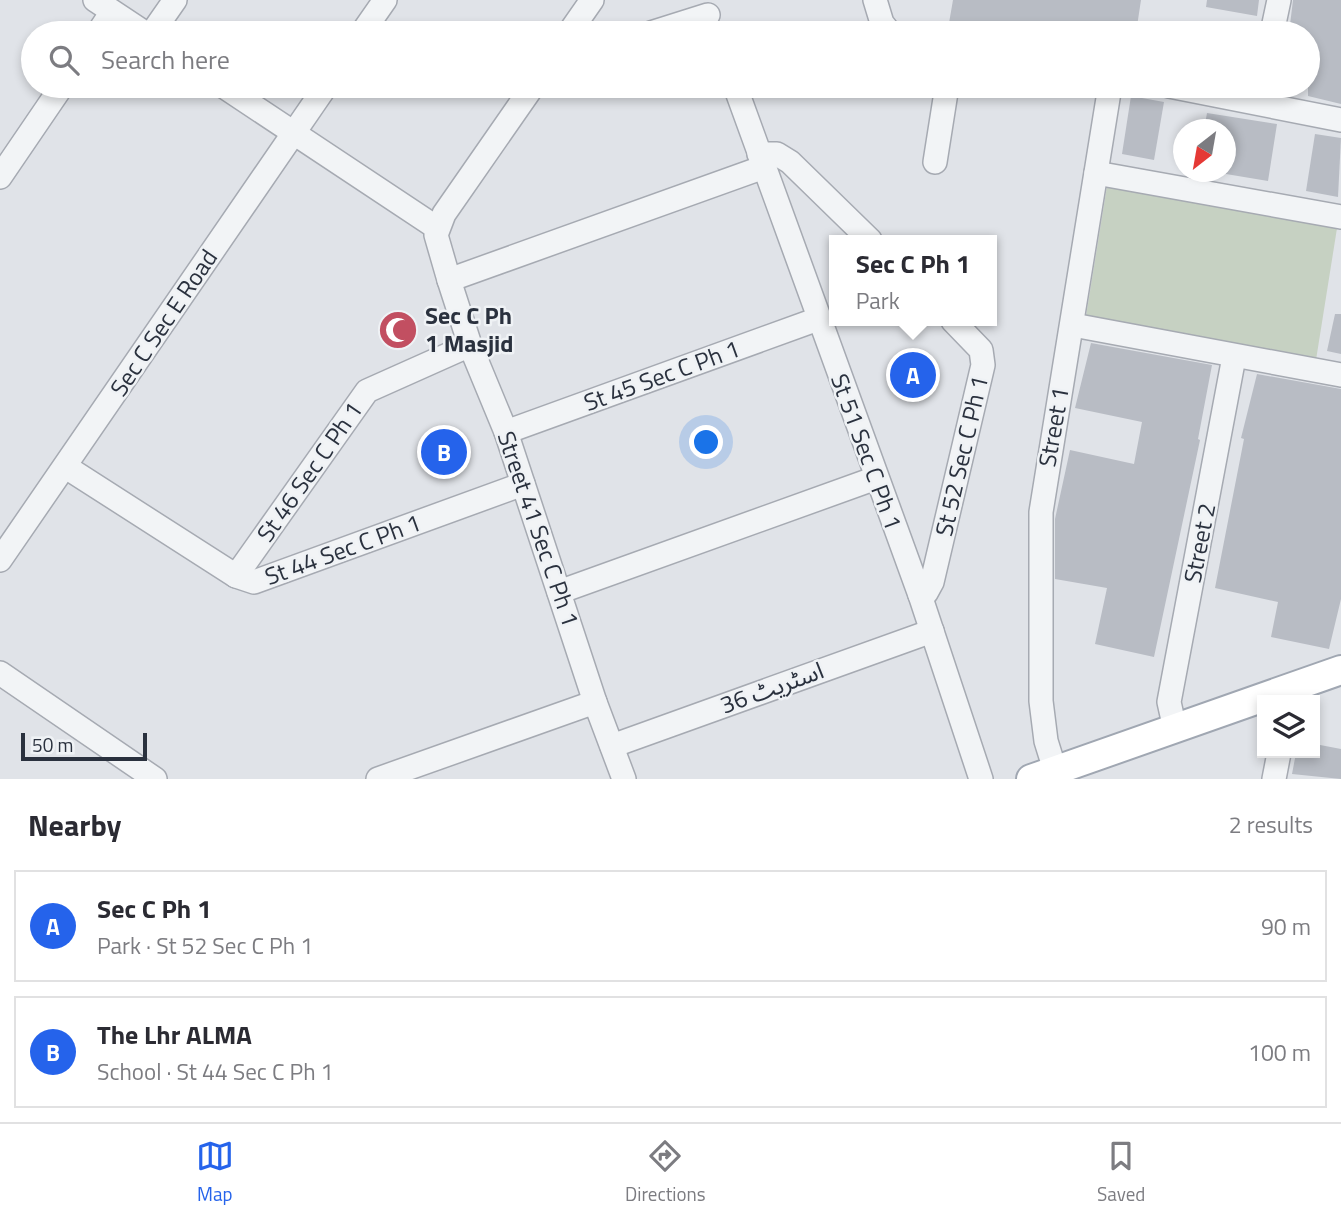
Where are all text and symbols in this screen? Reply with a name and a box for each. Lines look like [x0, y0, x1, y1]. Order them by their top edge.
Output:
search box [21, 21, 1320, 98]
text: Search here [101, 40, 230, 79]
icon: search [45, 41, 83, 79]
north arrow [1173, 119, 1236, 182]
popup [829, 235, 997, 326]
street label: Sec C Sec E Road [101, 242, 226, 403]
text: Sec C Ph 1 [856, 244, 970, 283]
text: Park [856, 283, 900, 318]
place label: Sec C Ph 1 Masjid [425, 297, 514, 361]
mosque icon: Sec C Ph 1 Masjid [377, 309, 419, 351]
street label: St 45 Sec C Ph 1 [579, 330, 745, 420]
pin: A [890, 349, 936, 401]
street label: St 51 Sec C Ph 1 [822, 369, 912, 535]
street label: St 52 Sec C Ph 1 [925, 372, 997, 540]
street label: Street 1 [1028, 384, 1078, 470]
street label: St 46 Sec C Ph 1 [247, 394, 371, 549]
your location [689, 425, 723, 459]
pin: B [421, 426, 467, 478]
street label: Street 41 Sec C Ph 1 [489, 426, 589, 631]
street label: Street 2 [1174, 500, 1224, 586]
street label: St 44 Sec C Ph 1 [260, 504, 426, 594]
street label: اسٹریٹ 36 [715, 652, 828, 722]
map controls [1257, 695, 1320, 758]
button: layers [1257, 695, 1320, 758]
scale bar [21, 730, 147, 762]
text: 50 m [32, 730, 73, 759]
text: Nearby [28, 802, 121, 848]
text: 2 results [1229, 807, 1313, 842]
text: Sec C Ph 1 [97, 889, 212, 928]
text: A [46, 909, 60, 944]
text: 90 m [1261, 909, 1311, 944]
text: Park · St 52 Sec C Ph 1 [97, 928, 313, 963]
text: The Lhr ALMA [97, 1015, 252, 1054]
text: B [46, 1035, 60, 1070]
text: 100 m [1248, 1035, 1311, 1070]
text: School · St 44 Sec C Ph 1 [97, 1054, 333, 1089]
tab: Map [196, 1137, 234, 1208]
tab: Directions [625, 1137, 706, 1208]
tab: Saved [1097, 1137, 1145, 1208]

